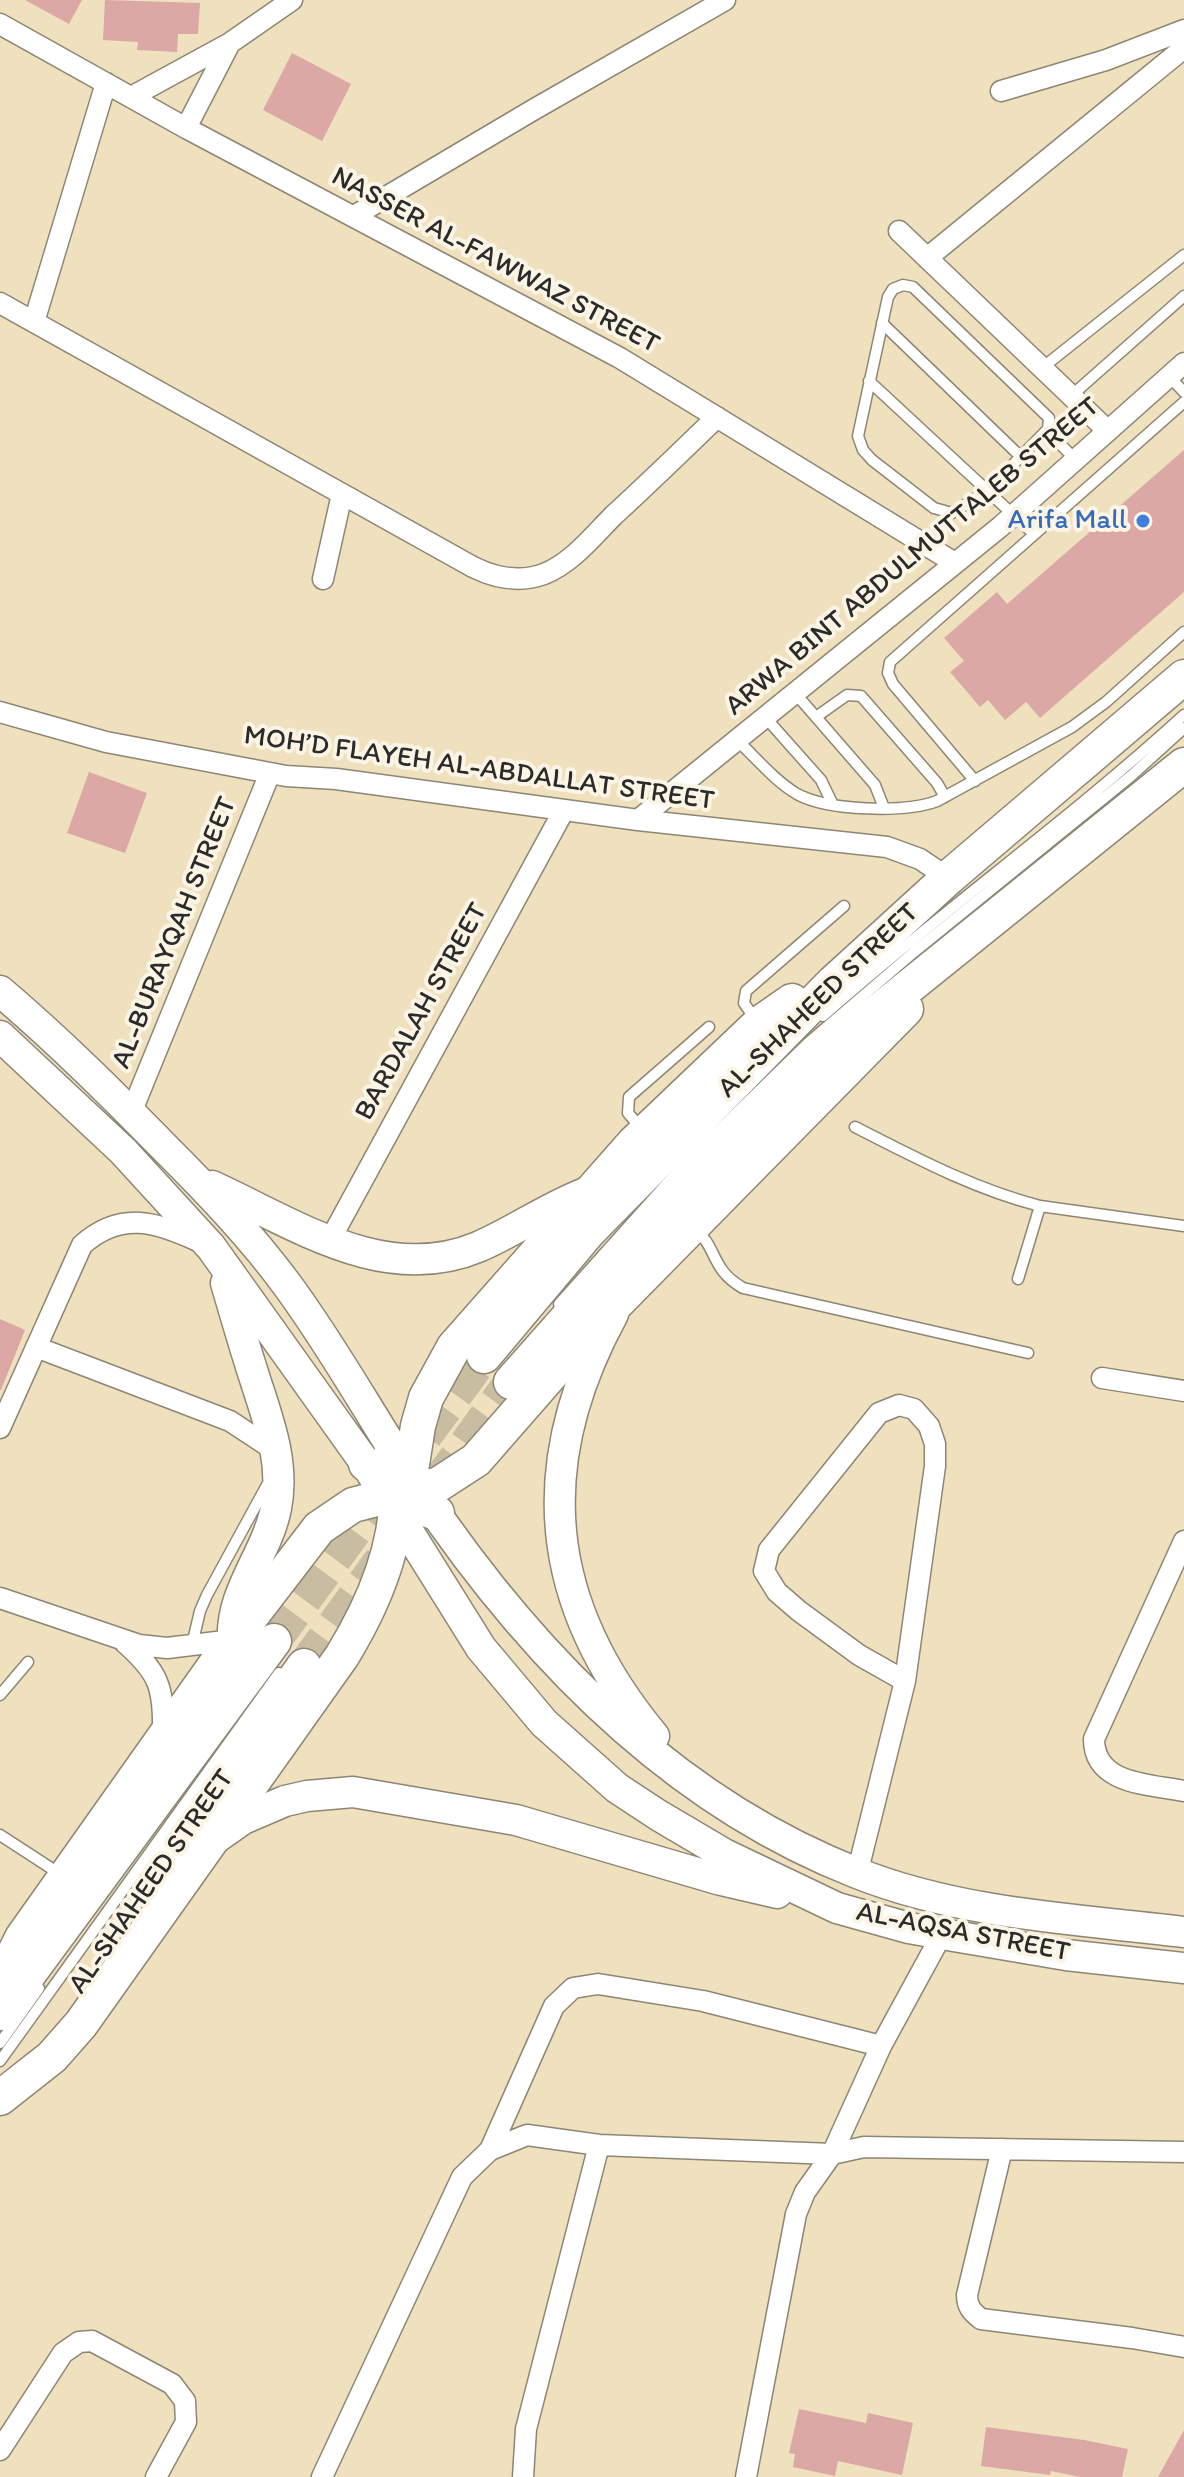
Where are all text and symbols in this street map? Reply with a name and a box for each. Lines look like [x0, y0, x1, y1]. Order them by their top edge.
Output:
street label: NASSER AL-FAWWAZ STREET [325, 160, 665, 362]
street label: ARWA BINT ABDULMUTTALEB STREET [719, 390, 1107, 724]
place label: Arifa Mall [1008, 504, 1127, 538]
marker: Arifa Mall [1134, 512, 1152, 530]
street label: MOH’D FLAYEH AL-ABDALLAT STREET [242, 719, 716, 819]
street label: AL-BURAYQAH STREET [105, 792, 245, 1074]
street label: AL-SHAHEED STREET [712, 896, 926, 1106]
street label: BARDALAH STREET [348, 898, 496, 1126]
street label: AL-SHAHEED STREET [62, 1763, 242, 2001]
street label: AL-AQSA STREET [853, 1896, 1073, 1970]

